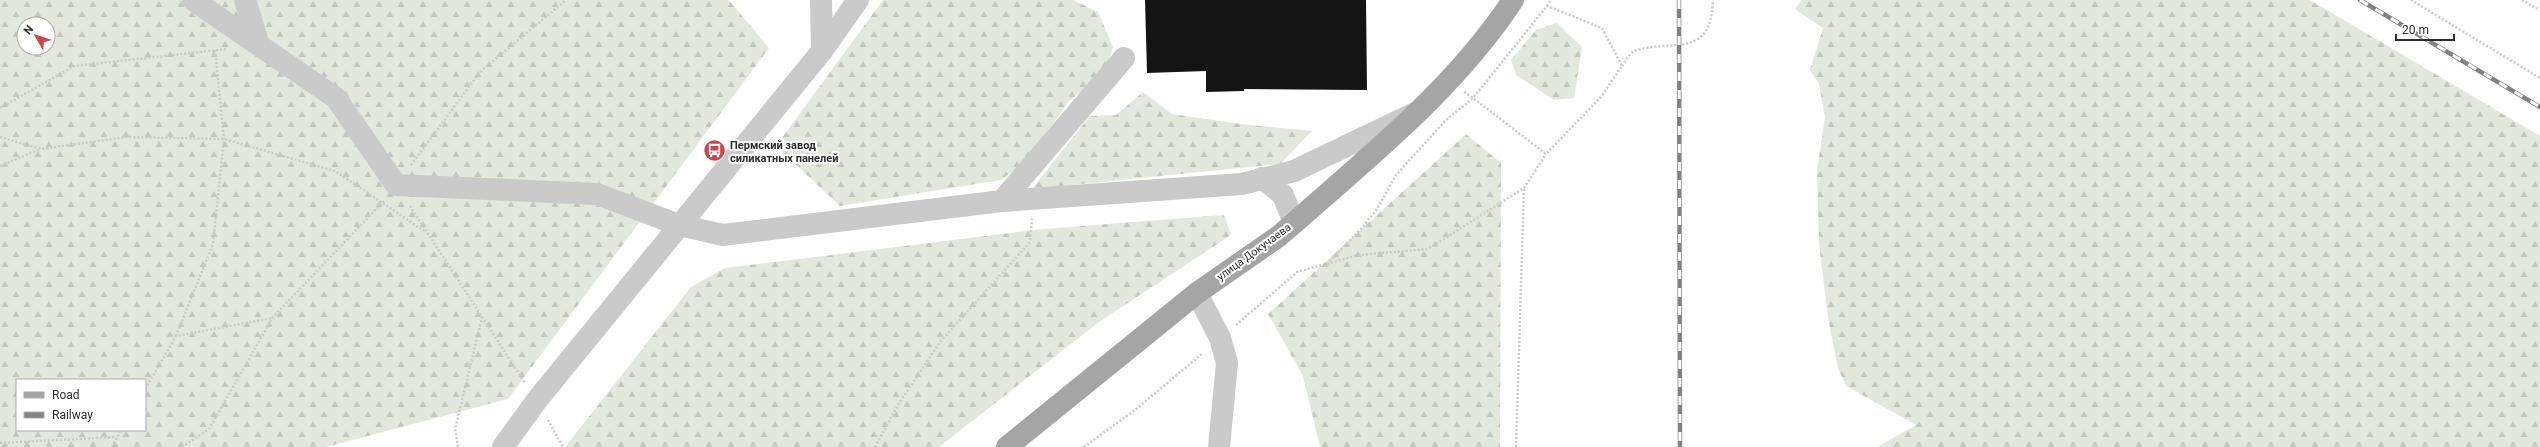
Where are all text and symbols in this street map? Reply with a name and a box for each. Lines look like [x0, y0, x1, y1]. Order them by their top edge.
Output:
north arrow [16, 16, 56, 56]
scale bar [2396, 16, 2454, 42]
text: N [21, 23, 36, 37]
text: 20 m [2402, 23, 2429, 37]
bus stop icon: Пермский завод силикатных панелей [701, 138, 727, 164]
place label: Пермский завод силикатных панелей [730, 139, 838, 165]
street label: улица Докучаева [1214, 221, 1294, 283]
legend [16, 379, 146, 431]
text: Road [52, 388, 80, 402]
text: Railway [52, 408, 93, 422]

